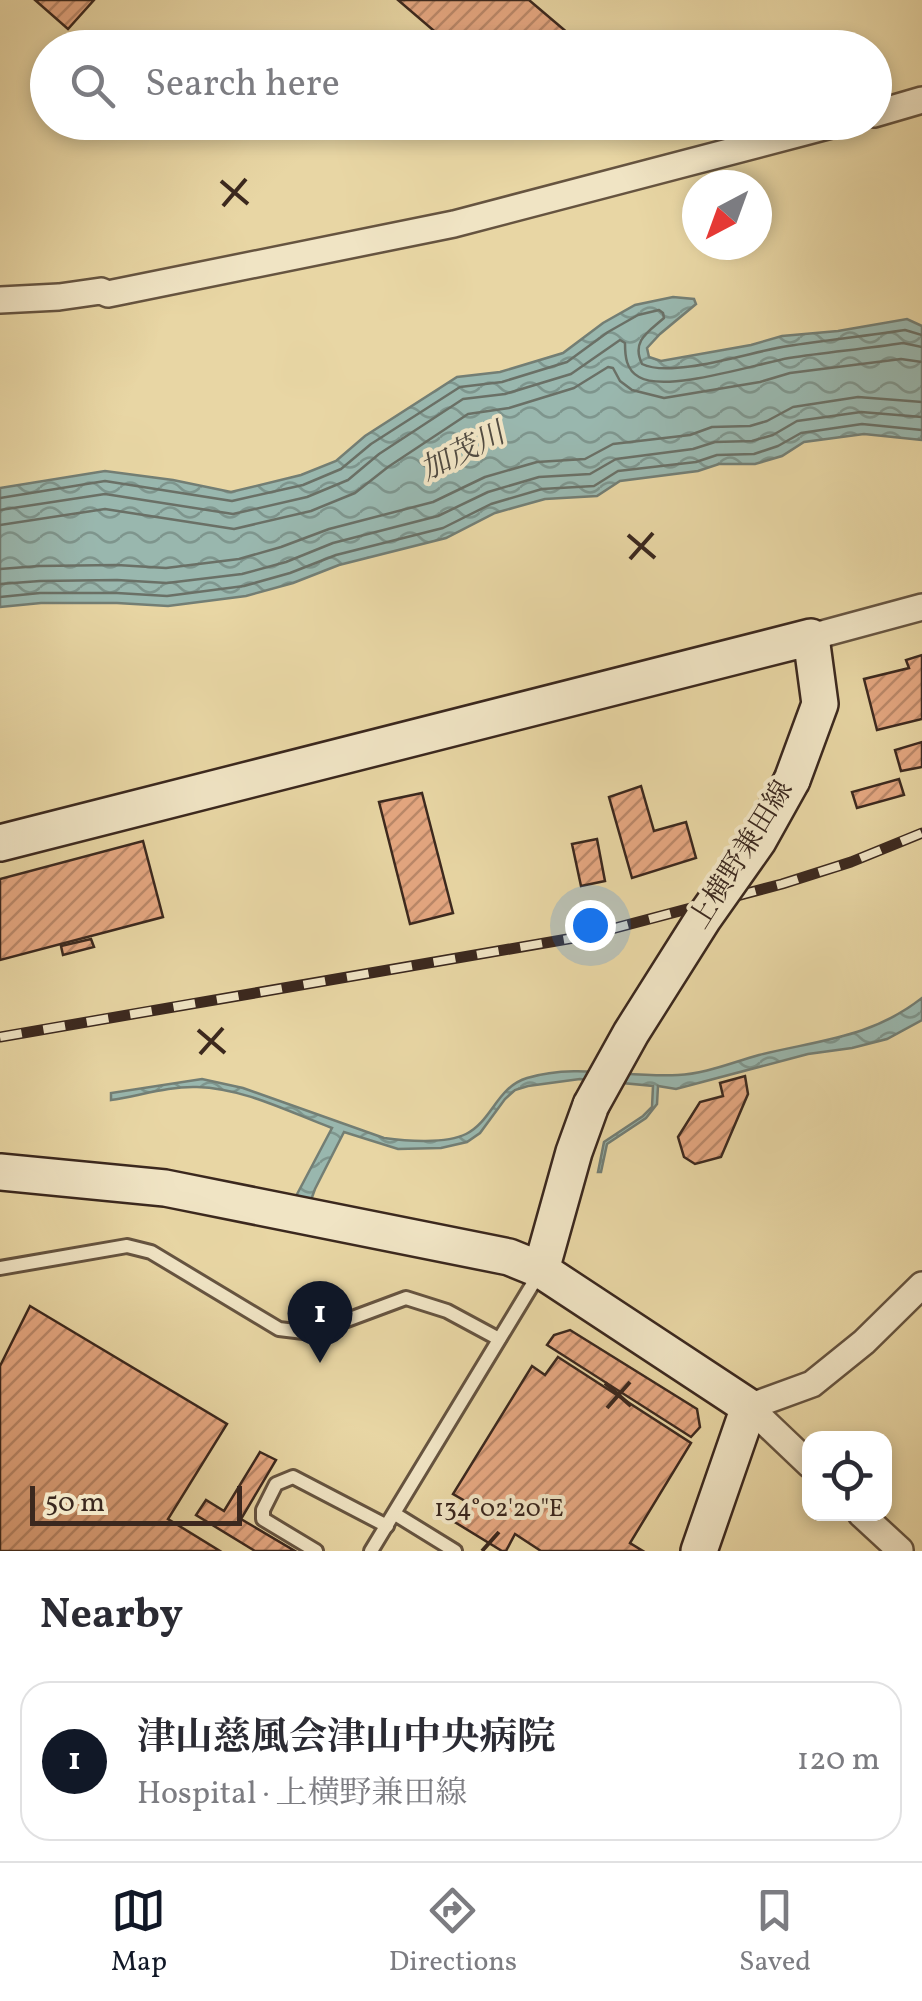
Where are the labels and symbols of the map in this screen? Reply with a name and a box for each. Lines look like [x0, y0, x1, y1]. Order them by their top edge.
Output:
north arrow [682, 170, 772, 260]
water label: 加茂川 [413, 412, 515, 492]
street label: 上横野兼田線 [681, 773, 803, 937]
your location [565, 900, 616, 951]
pin: 1 [288, 1280, 352, 1363]
scale bar [30, 1481, 242, 1526]
text: 134°02'20"E [434, 1492, 564, 1527]

